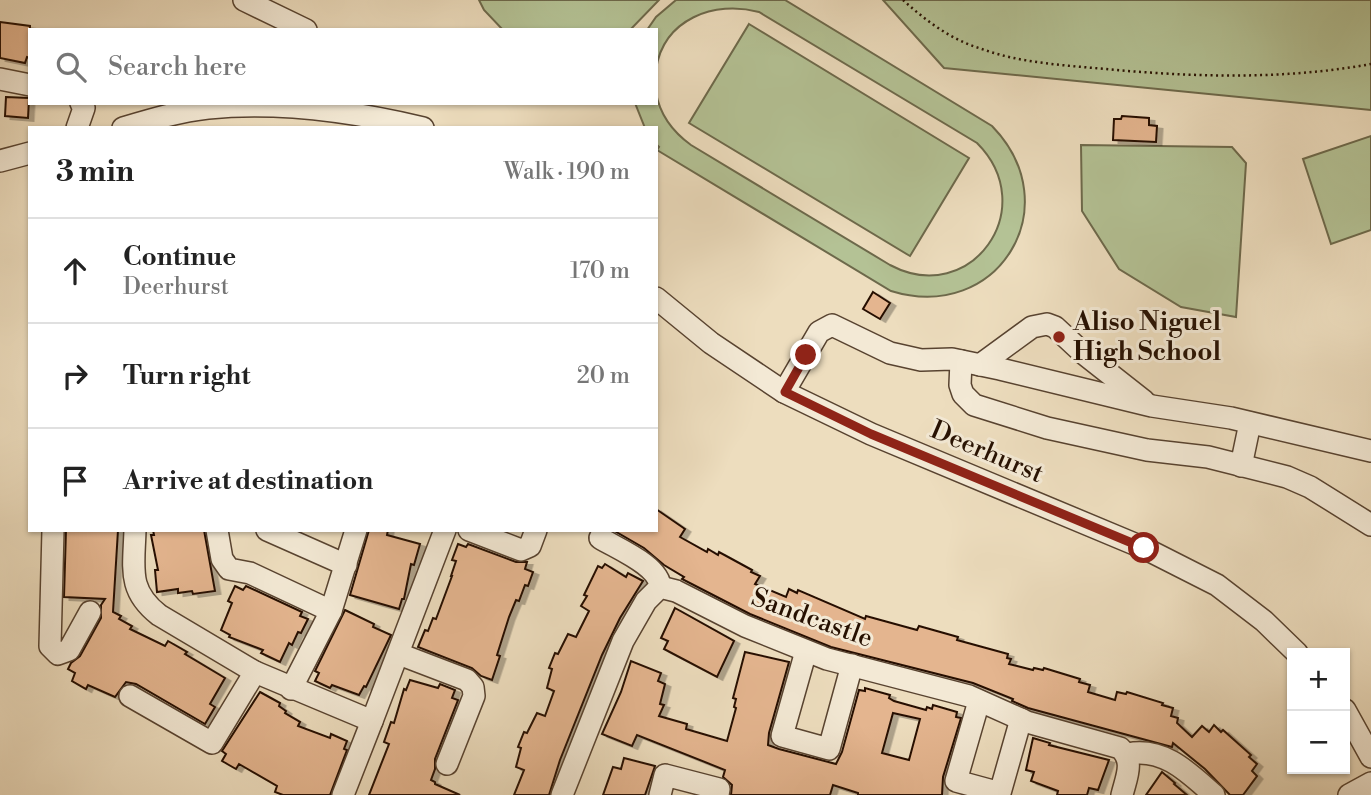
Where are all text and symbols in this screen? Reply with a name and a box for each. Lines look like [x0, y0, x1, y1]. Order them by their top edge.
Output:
search box [28, 28, 658, 105]
icon: search [52, 48, 90, 86]
text: Search here [108, 51, 247, 83]
text: 3 min [56, 153, 134, 191]
text: Walk · 190 m [504, 158, 630, 186]
text: Continue [123, 241, 236, 273]
icon: ahead [56, 252, 94, 290]
text: 170 m [570, 257, 630, 285]
text: Deerhurst [123, 273, 229, 301]
place label: Aliso Niguel High School [1072, 306, 1222, 368]
marker: Aliso Niguel High School [1051, 329, 1067, 345]
route end [790, 339, 821, 370]
icon: right [56, 357, 94, 395]
text: Turn right [123, 360, 251, 392]
text: 20 m [577, 362, 630, 390]
street label: Deerhurst [926, 414, 1048, 490]
icon: arrive [56, 462, 94, 500]
text: Arrive at destination [123, 465, 373, 497]
route start [1128, 532, 1159, 563]
street label: Sandcastle [747, 581, 877, 655]
map controls [1287, 648, 1350, 774]
button: + [1287, 648, 1350, 711]
button: − [1287, 711, 1350, 774]

